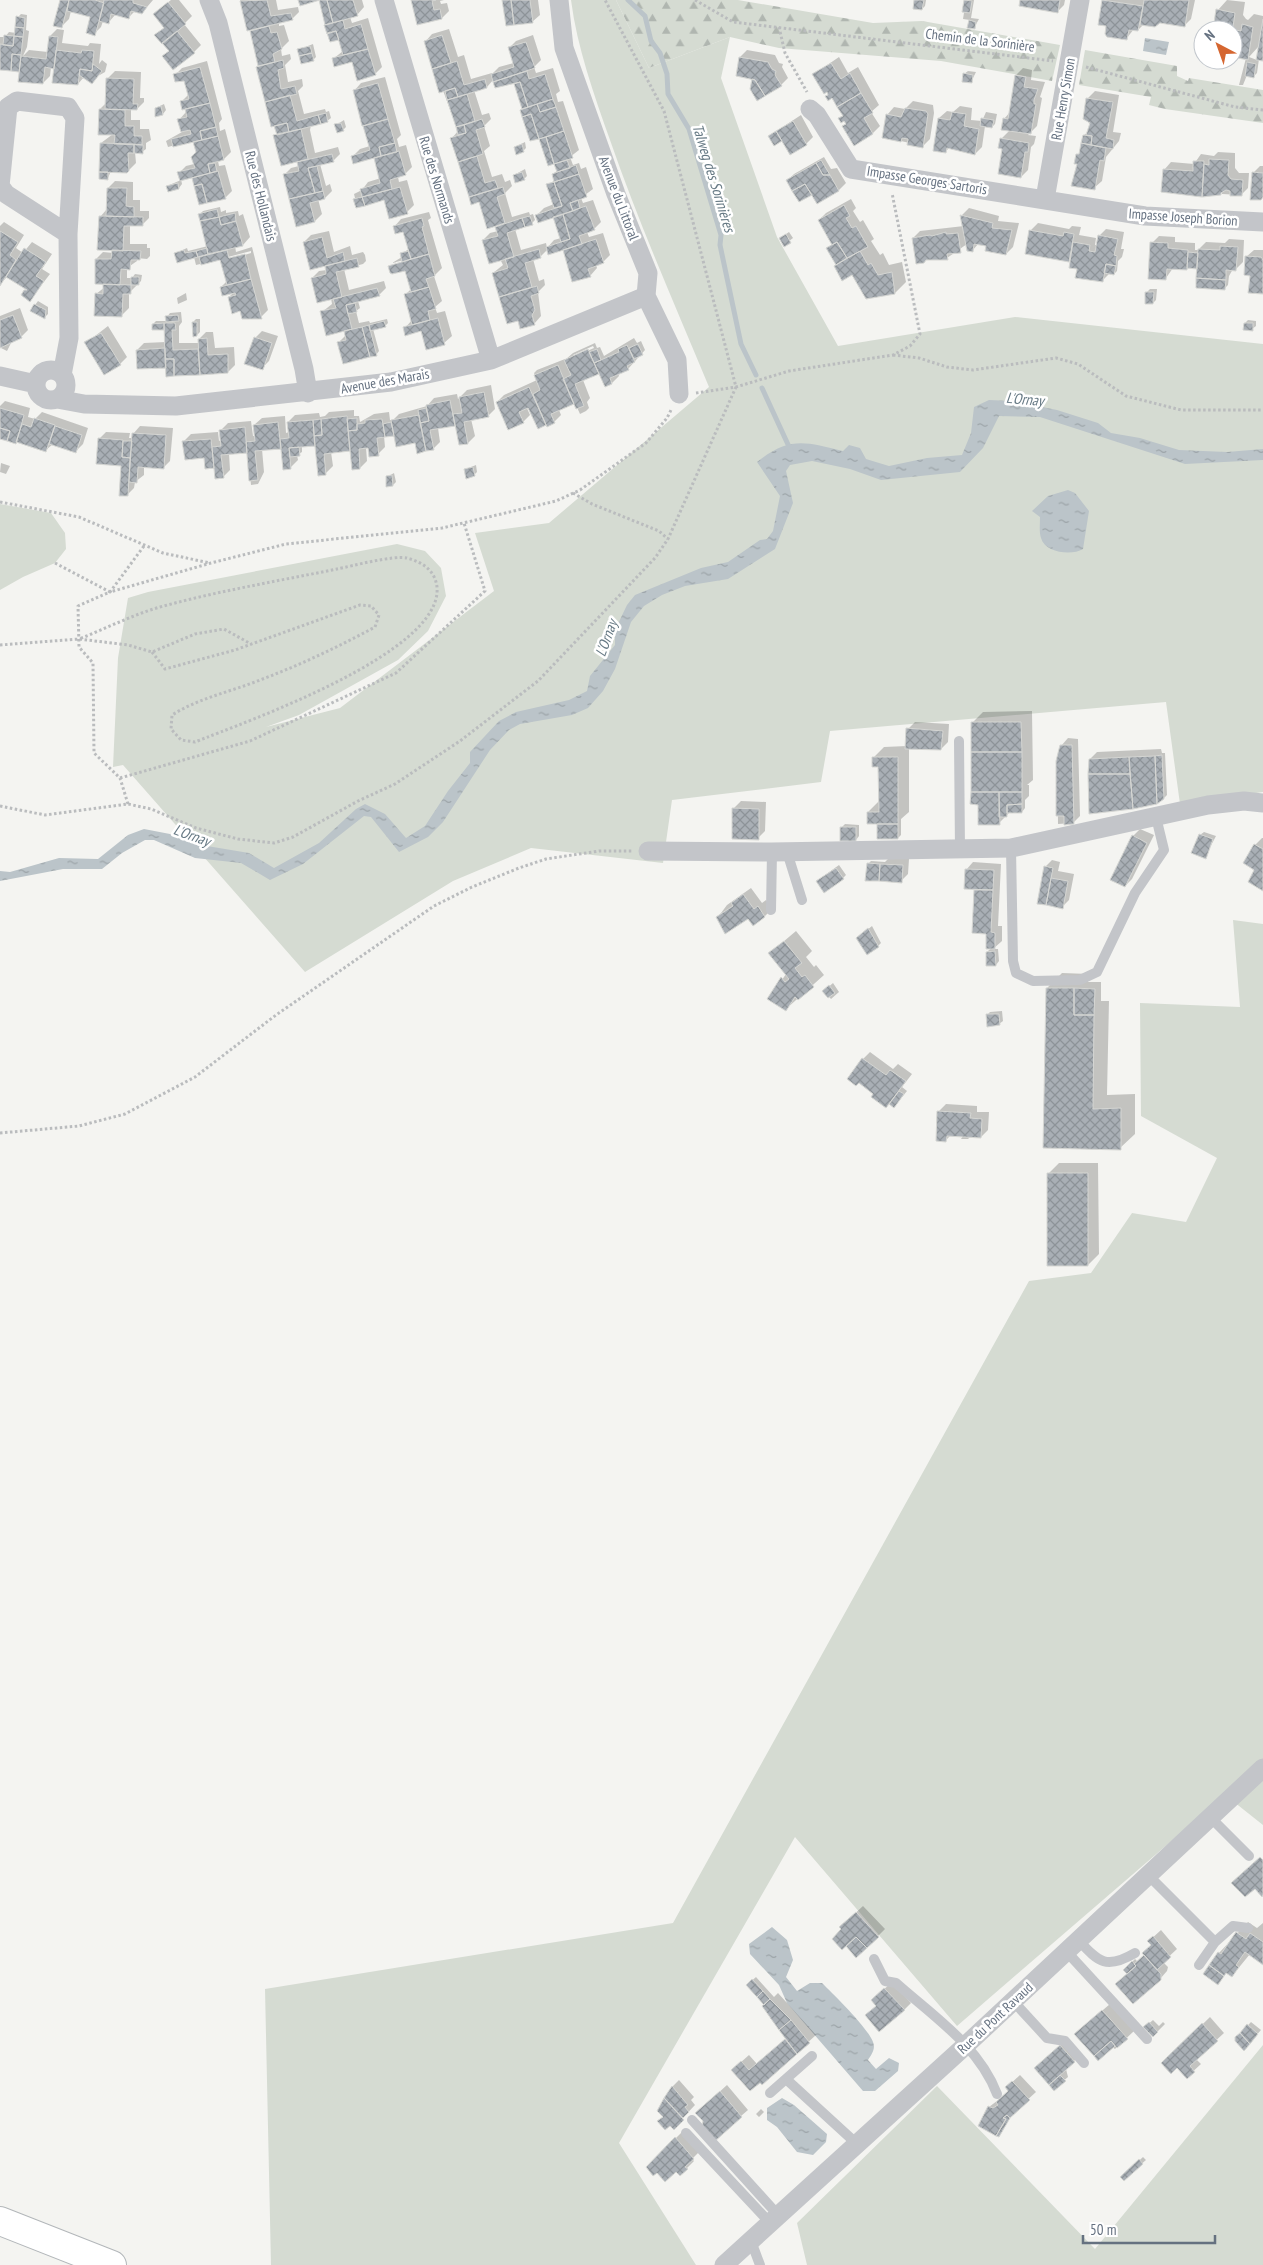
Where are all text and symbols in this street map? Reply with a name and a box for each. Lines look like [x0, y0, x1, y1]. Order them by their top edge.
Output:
north arrow [1193, 20, 1243, 70]
street label: Chemin de la Sorinière [924, 24, 1036, 56]
text: N [1201, 26, 1218, 44]
street label: Rue Henry Simon [1047, 57, 1079, 141]
water label: Talweg des Sorinières [689, 122, 740, 236]
street label: Rue des Normands [415, 134, 459, 226]
street label: Rue des Hollandais [241, 149, 281, 243]
street label: Avenue du Littoral [595, 153, 644, 243]
street label: Impasse Georges Sartoris [866, 162, 989, 198]
street label: Impasse Joseph Borion [1128, 204, 1238, 230]
street label: Avenue des Marais [339, 364, 431, 398]
water label: L'Ornay [1005, 388, 1047, 410]
water label: L'Ornay [591, 615, 622, 659]
water label: L'Ornay [171, 820, 215, 851]
street label: Rue du Pont Ravaud [953, 1978, 1037, 2058]
scale bar [1083, 2212, 1216, 2244]
text: 50 m [1090, 2220, 1116, 2239]

